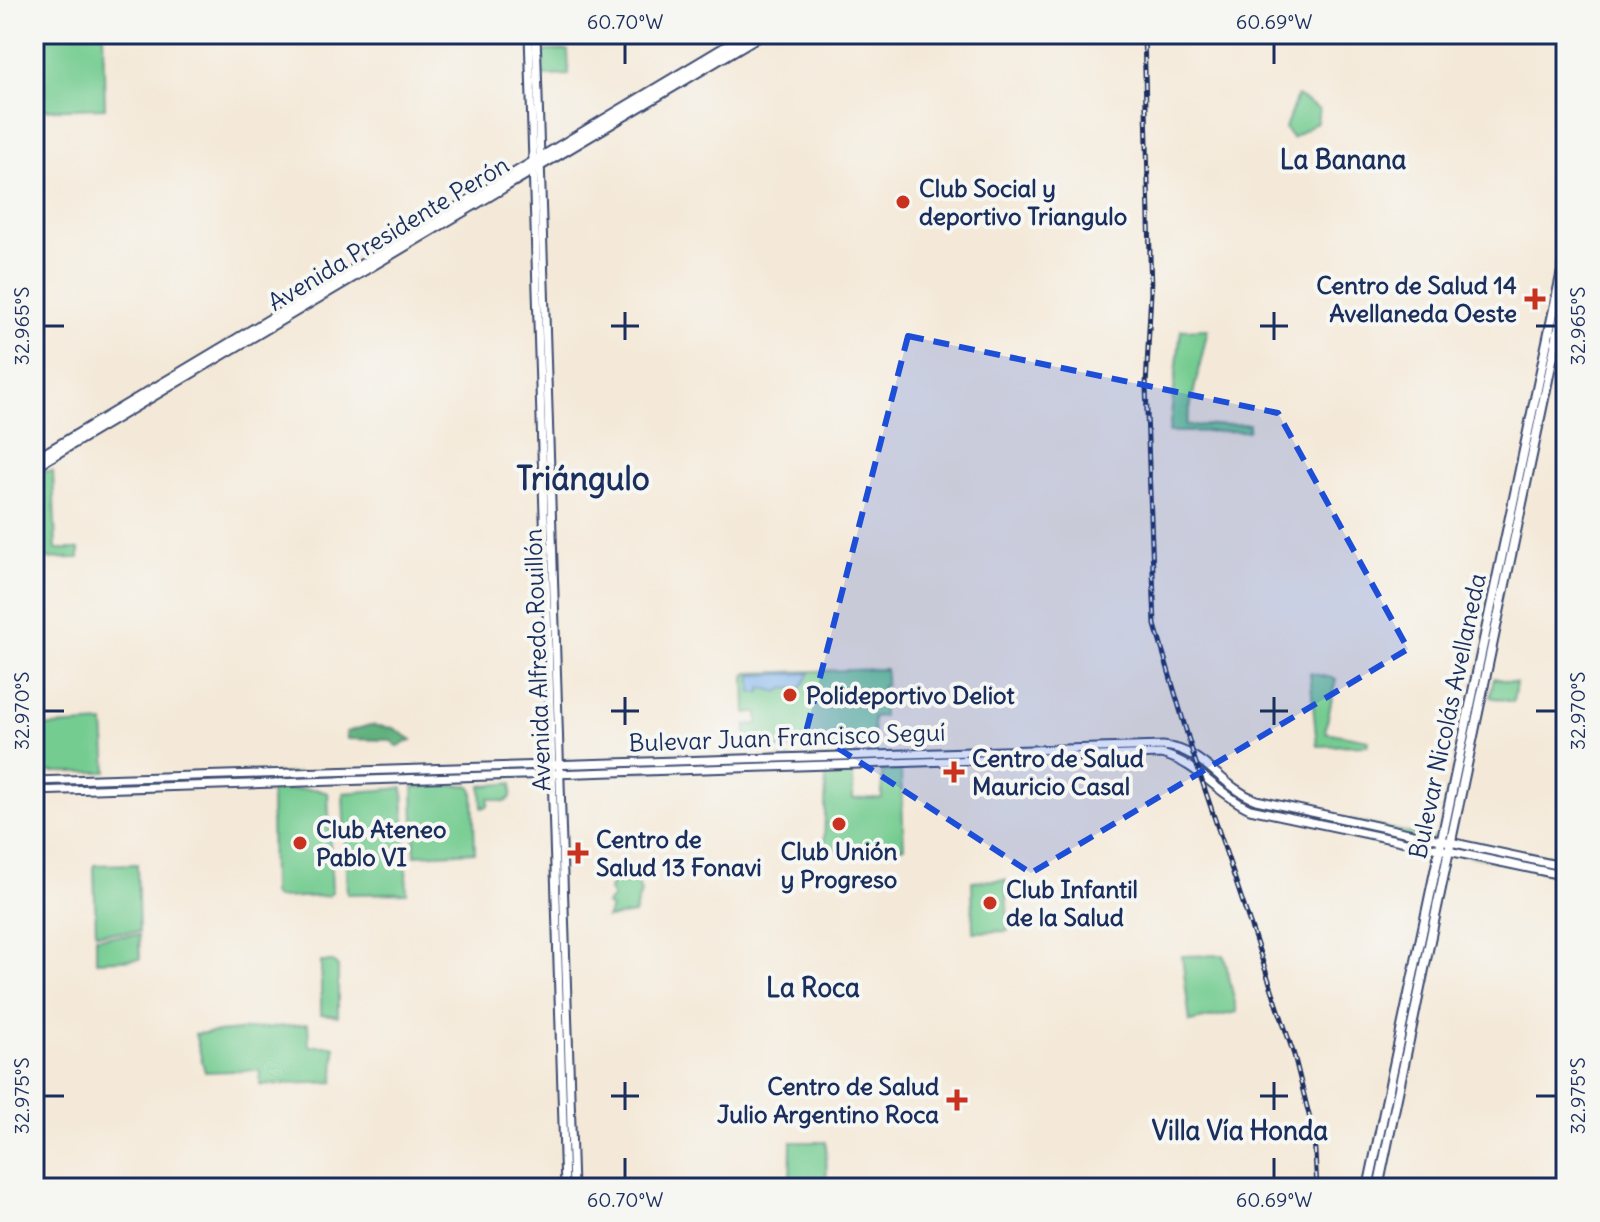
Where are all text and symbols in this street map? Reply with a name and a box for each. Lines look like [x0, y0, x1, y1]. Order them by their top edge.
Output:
text: 60.70°W [587, 9, 663, 34]
text: 60.69°W [1236, 9, 1312, 34]
district label: La Banana [1280, 143, 1406, 176]
street label: Avenida Presidente Perón [262, 149, 514, 317]
place label: Club Social y deportivo Triangulo [919, 173, 1127, 231]
marker: Club Social y deportivo Triangulo [894, 193, 912, 211]
place label: Centro de Salud 14 Avellaneda Oeste [1316, 270, 1517, 328]
text: 32.965°S [9, 287, 34, 365]
text: 32.965°S [1565, 287, 1590, 365]
marker: Centro de Salud 14 Avellaneda Oeste [1524, 288, 1546, 310]
district label: Triángulo [516, 458, 650, 499]
street label: Avenida Alfredo Rouillón [517, 528, 557, 792]
street label: Bulevar Nicolás Avellaneda [1402, 571, 1492, 861]
text: 32.970°S [9, 672, 34, 750]
text: 32.970°S [1565, 672, 1590, 750]
place label: Polideportivo Deliot [806, 680, 1015, 710]
marker: Polideportivo Deliot [781, 686, 799, 704]
street label: Bulevar Juan Francisco Seguí [628, 716, 946, 758]
place label: Centro de Salud Mauricio Casal [972, 743, 1144, 801]
marker: Centro de Salud Mauricio Casal [943, 761, 965, 783]
place label: Club Ateneo Pablo VI [316, 814, 446, 872]
marker: Club Unión y Progreso [830, 815, 848, 833]
place label: Centro de Salud 13 Fonavi [596, 824, 762, 882]
marker: Club Ateneo Pablo VI [291, 834, 309, 852]
place label: Club Unión y Progreso [781, 836, 898, 894]
marker: Centro de Salud 13 Fonavi [567, 842, 589, 864]
place label: Club Infantil de la Salud [1006, 874, 1138, 932]
marker: Club Infantil de la Salud [981, 894, 999, 912]
district label: La Roca [766, 971, 860, 1004]
text: 32.975°S [9, 1057, 34, 1135]
text: 32.975°S [1565, 1057, 1590, 1135]
place label: Centro de Salud Julio Argentino Roca [717, 1071, 939, 1129]
marker: Centro de Salud Julio Argentino Roca [946, 1089, 968, 1111]
district label: Villa Vía Honda [1152, 1114, 1328, 1147]
text: 60.70°W [587, 1187, 663, 1212]
text: 60.69°W [1236, 1187, 1312, 1212]

